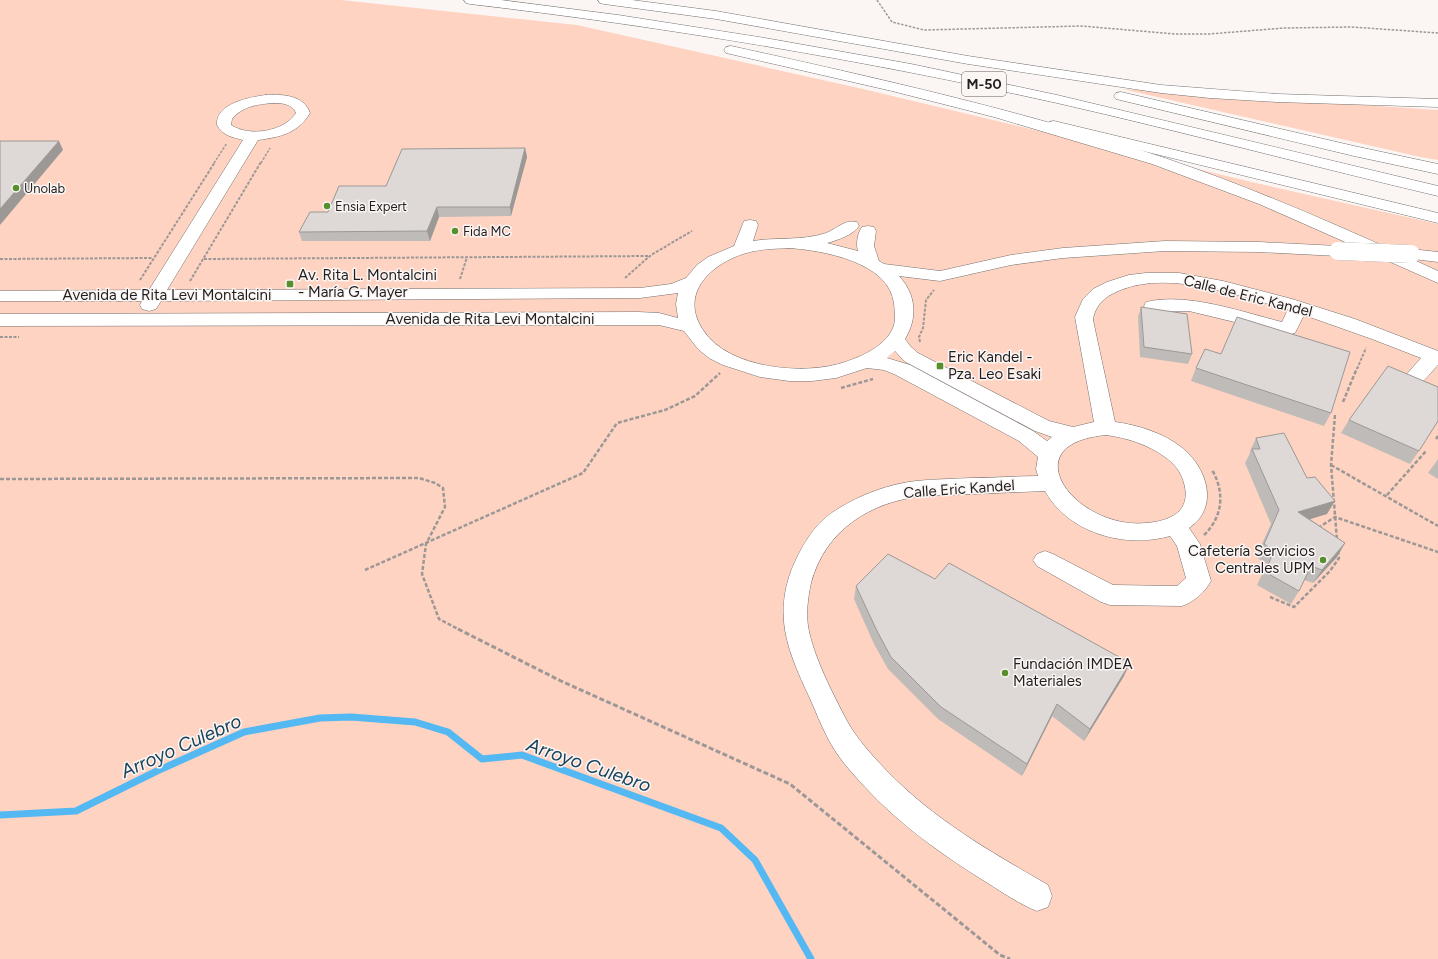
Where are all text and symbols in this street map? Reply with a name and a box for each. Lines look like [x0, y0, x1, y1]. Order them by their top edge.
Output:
road number: M-50 [962, 72, 1006, 96]
place label: Unolab [24, 181, 65, 196]
marker: Unolab [11, 183, 21, 193]
place label: Ensia Expert [335, 199, 407, 214]
marker: Ensia Expert [322, 201, 332, 211]
place label: Fida MC [463, 224, 511, 239]
marker: Fida MC [450, 226, 460, 236]
place label: Av. Rita L. Montalcini - María G. Mayer [298, 266, 437, 301]
street label: Calle de Eric Kandel [1182, 271, 1314, 321]
marker: Av. Rita L. Montalcini - María G. Mayer [285, 279, 295, 289]
street label: Avenida de Rita Levi Montalcini [63, 286, 271, 304]
street label: Avenida de Rita Levi Montalcini [386, 310, 594, 328]
place label: Eric Kandel - Pza. Leo Esaki [948, 348, 1041, 383]
marker: Eric Kandel - Pza. Leo Esaki [935, 361, 945, 371]
street label: Calle Eric Kandel [903, 476, 1015, 502]
place label: Cafetería Servicios Centrales UPM [1188, 542, 1315, 577]
marker: Cafetería Servicios Centrales UPM [1318, 555, 1328, 565]
place label: Fundación IMDEA Materiales [1013, 655, 1133, 690]
marker: Fundación IMDEA Materiales [1000, 668, 1010, 678]
water label: Arroyo Culebro [116, 709, 245, 783]
water label: Arroyo Culebro [523, 733, 654, 797]

